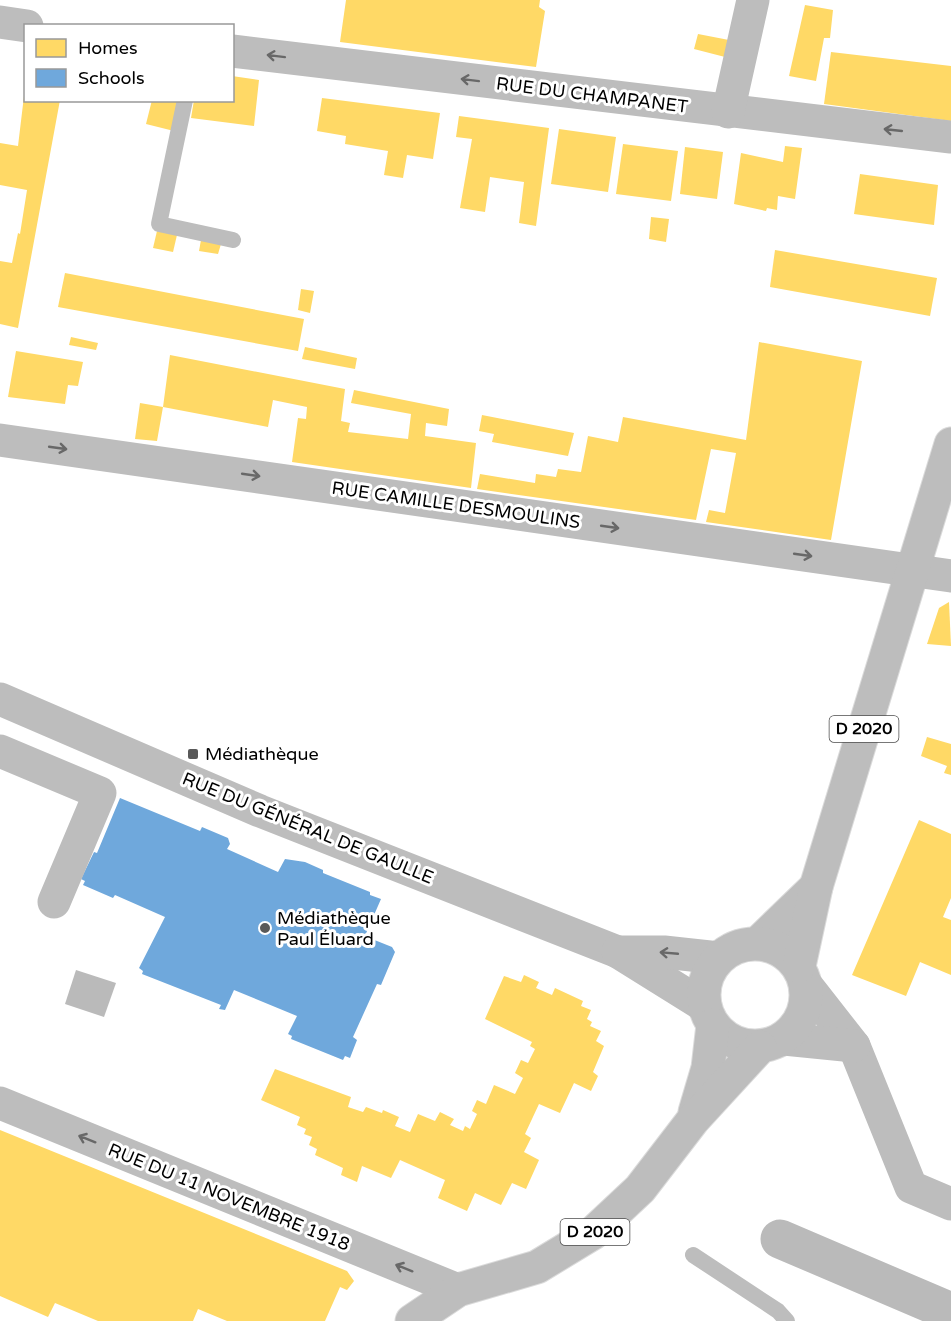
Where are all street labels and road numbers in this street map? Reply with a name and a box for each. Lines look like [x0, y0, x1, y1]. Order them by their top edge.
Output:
street label: RUE DU CHAMPANET [495, 72, 689, 118]
street label: RUE CAMILLE DESMOULINS [330, 477, 582, 533]
road number: D 2020 [830, 716, 898, 742]
street label: RUE DU GÉNÉRAL DE GAULLE [179, 767, 437, 889]
street label: RUE DU 11 NOVEMBRE 1918 [105, 1138, 353, 1256]
road number: D 2020 [560, 1219, 630, 1245]

